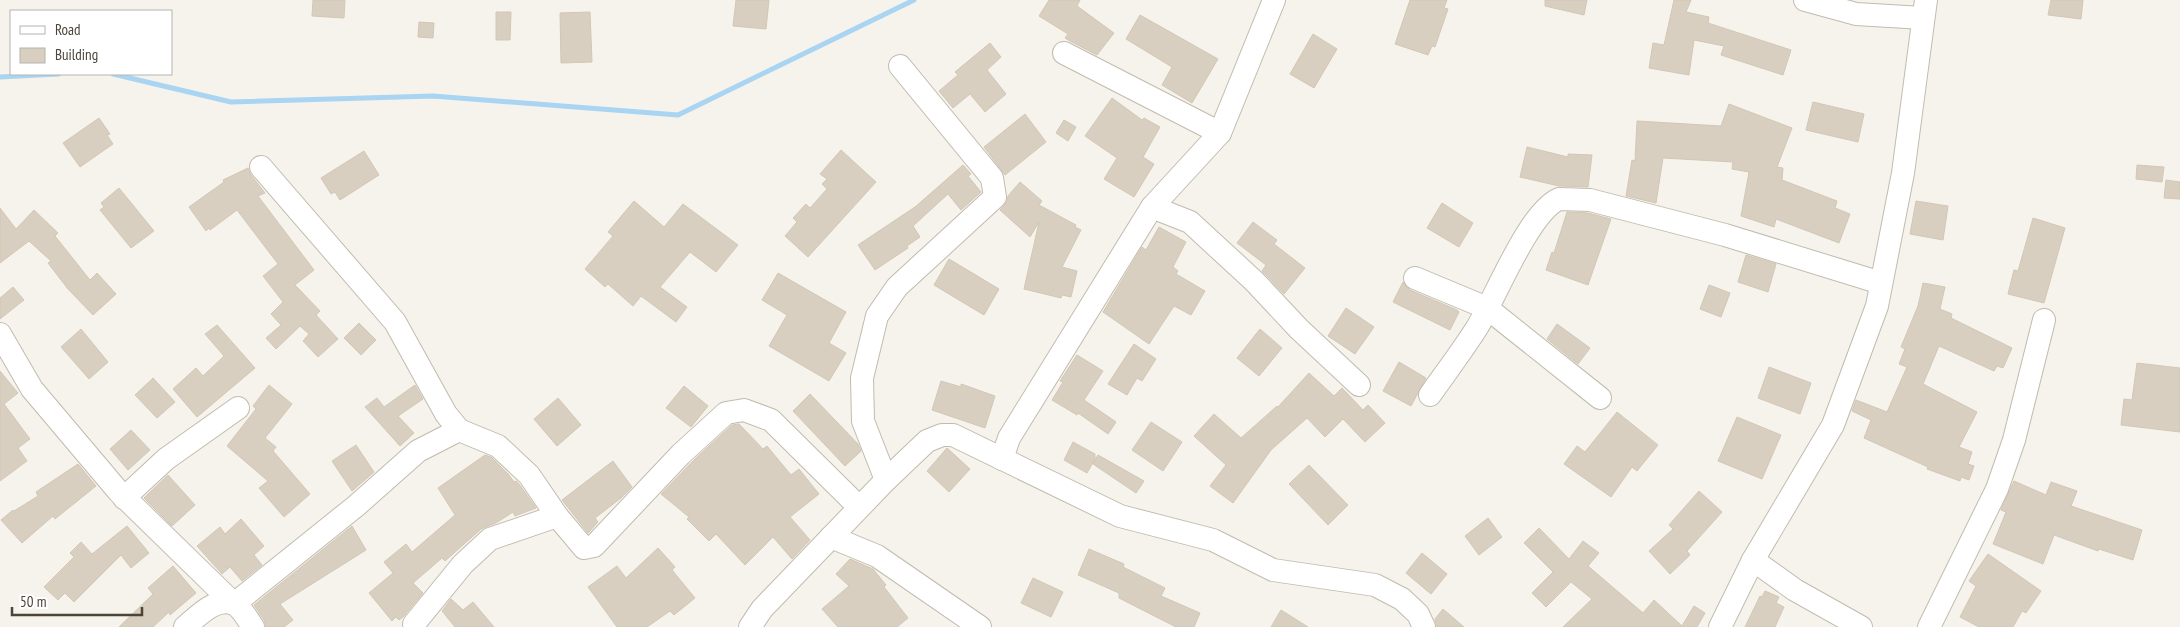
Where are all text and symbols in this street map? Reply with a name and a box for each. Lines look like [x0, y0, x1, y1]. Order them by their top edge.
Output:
legend [10, 10, 172, 75]
text: Road [55, 20, 81, 39]
text: Building [55, 45, 98, 64]
scale bar [12, 584, 142, 616]
text: 50 m [20, 592, 46, 611]

